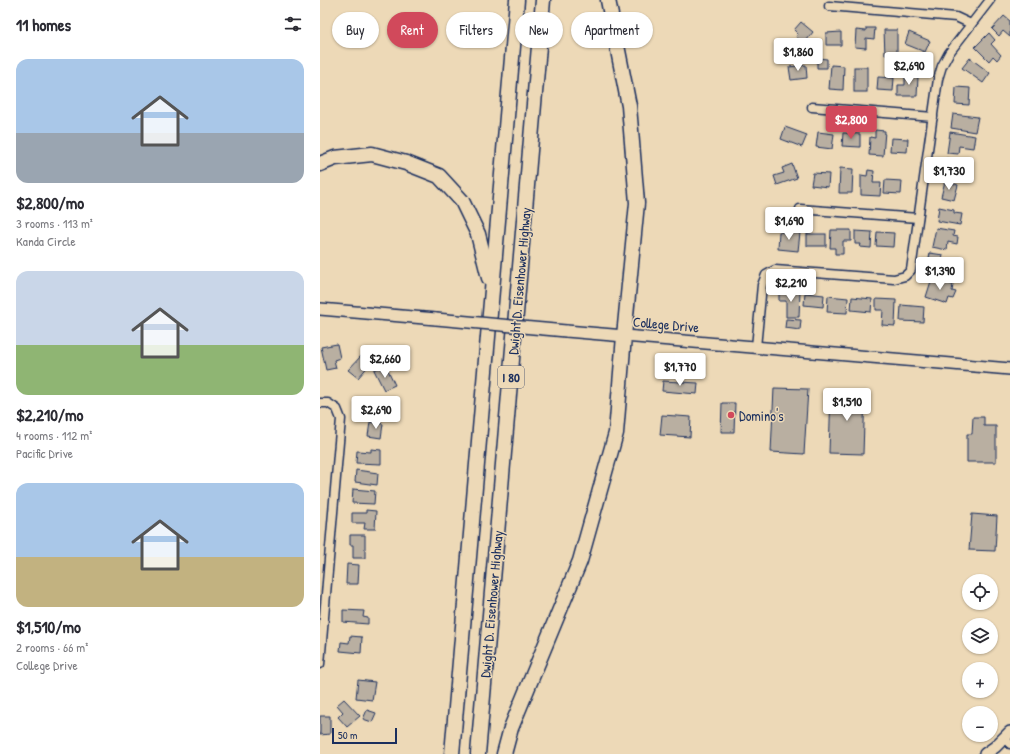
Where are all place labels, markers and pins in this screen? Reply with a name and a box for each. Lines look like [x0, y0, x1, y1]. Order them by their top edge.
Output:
pin: $1,860 [765, 38, 831, 72]
pin: $2,690 [876, 52, 942, 86]
pin: $2,800 [818, 106, 884, 140]
pin: $1,730 [916, 157, 982, 191]
pin: $1,690 [756, 207, 822, 241]
pin: $1,390 [907, 257, 973, 291]
pin: $2,210 [758, 269, 824, 303]
pin: $2,660 [352, 345, 418, 379]
pin: $1,770 [647, 353, 713, 387]
pin: $1,510 [814, 388, 880, 422]
pin: $2,690 [343, 396, 409, 430]
place label: Domino's [739, 406, 784, 425]
marker: Domino's [726, 410, 736, 420]

